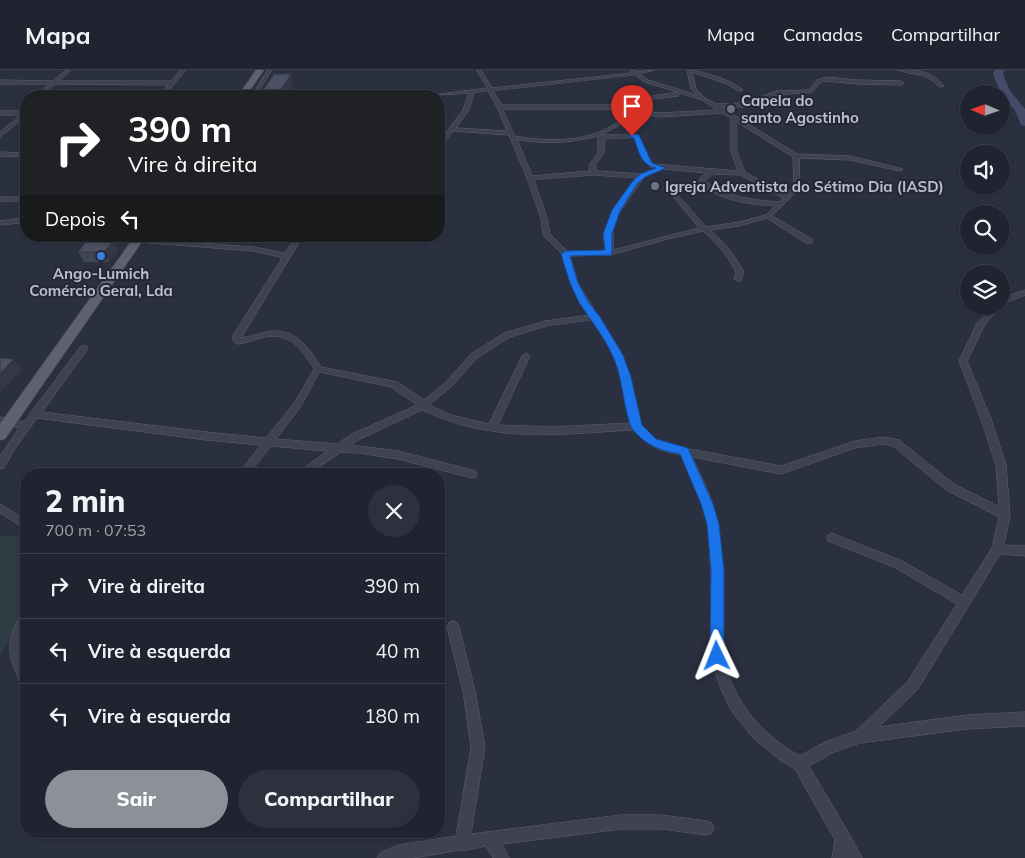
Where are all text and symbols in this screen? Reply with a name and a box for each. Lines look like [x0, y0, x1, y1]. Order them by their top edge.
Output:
text: Mapa [25, 20, 91, 50]
text: Mapa [707, 23, 755, 46]
text: Camadas [783, 23, 863, 46]
text: Compartilhar [891, 23, 1000, 46]
pin [611, 85, 653, 136]
north arrow [960, 85, 1010, 135]
map controls [960, 85, 1010, 315]
place label: Capela do santo Agostinho [741, 91, 859, 127]
icon: arrive [618, 92, 646, 120]
marker: Capela do santo Agostinho [725, 103, 737, 115]
text: 390 m [128, 107, 232, 151]
icon: right [45, 110, 110, 175]
button: sound [960, 145, 1010, 195]
text: Vire à direita [128, 150, 257, 178]
place label: Igreja Adventista do Sétimo Dia (IASD) [665, 177, 944, 196]
marker: Igreja Adventista do Sétimo Dia (IASD) [649, 180, 661, 192]
icon: left [116, 205, 144, 233]
button: search [960, 205, 1010, 255]
text: Depois [45, 207, 106, 231]
marker: Ango-Lumich Comércio Geral, Lda [95, 250, 107, 262]
place label: Ango-Lumich Comércio Geral, Lda [29, 264, 173, 300]
button: layers [960, 265, 1010, 315]
text: 2 min [45, 482, 125, 520]
button: close [368, 485, 420, 537]
text: 700 m · 07:53 [45, 520, 146, 540]
icon: right [45, 572, 73, 600]
text: Vire à direita [88, 574, 205, 598]
text: 390 m [364, 574, 420, 598]
position arrow [690, 629, 742, 681]
icon: left [45, 637, 73, 665]
text: Vire à esquerda [88, 639, 231, 663]
text: 40 m [376, 639, 420, 663]
icon: left [45, 702, 73, 730]
text: Vire à esquerda [88, 704, 231, 728]
text: 180 m [364, 704, 420, 728]
button: Sair [45, 770, 228, 828]
button: Compartilhar [238, 770, 420, 828]

